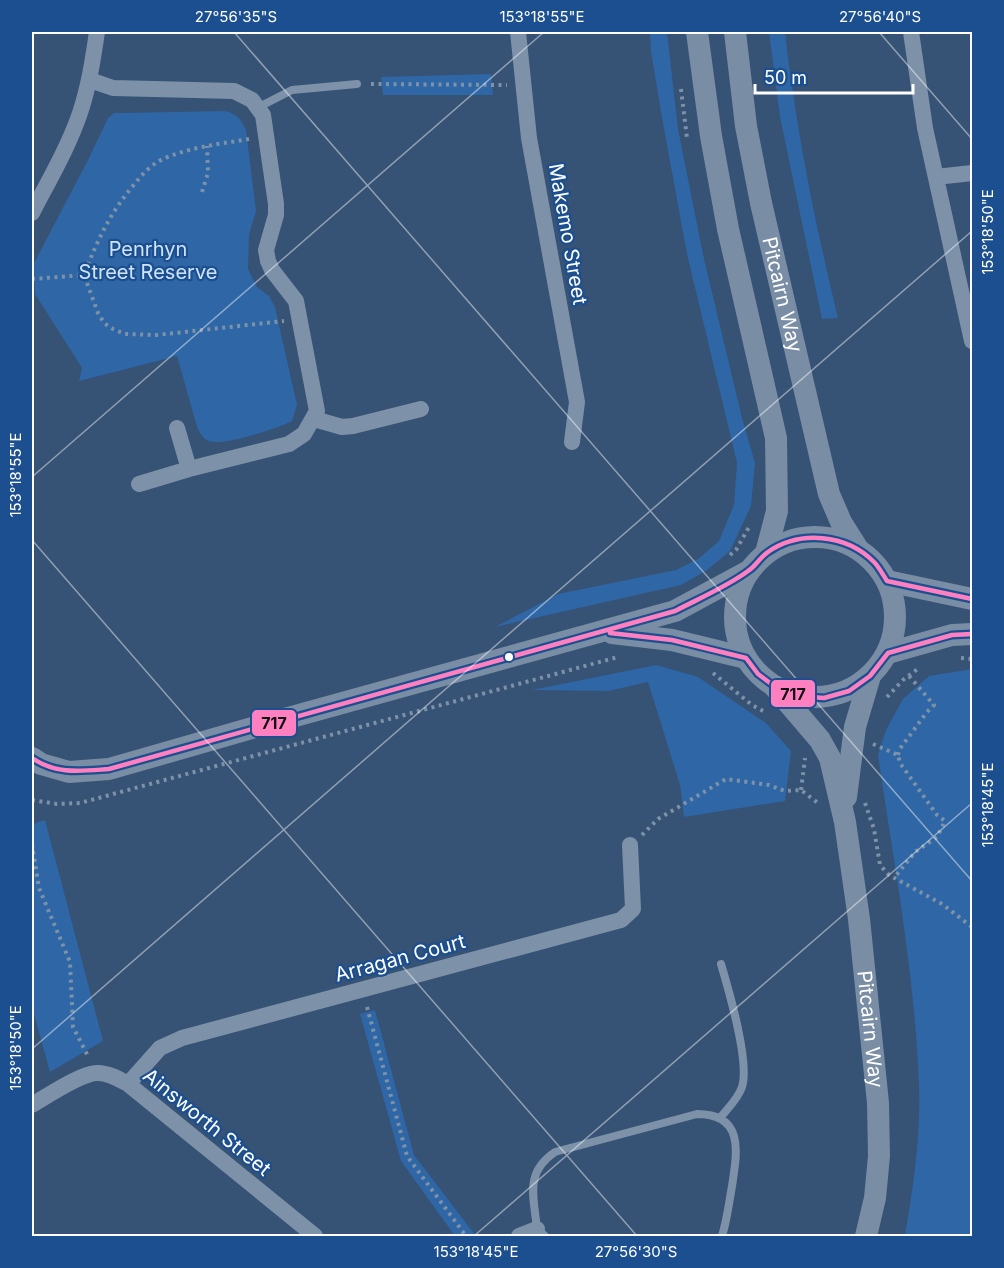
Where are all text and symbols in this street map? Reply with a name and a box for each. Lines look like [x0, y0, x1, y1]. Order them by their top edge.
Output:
text: 27°56'35"S [195, 7, 277, 26]
text: 153°18'55"E [499, 7, 585, 26]
text: 27°56'40"S [839, 7, 921, 26]
scale bar [755, 57, 912, 95]
text: 50 m [764, 67, 807, 88]
street label: Makemo Street [544, 161, 592, 307]
text: 153°18'50"E [978, 189, 997, 275]
street label: Pitcairn Way [757, 234, 807, 355]
park label: Penrhyn Street Reserve [79, 237, 217, 284]
text: 153°18'55"E [6, 432, 25, 518]
unlabelled marker [503, 651, 515, 663]
line badge: 717 [770, 679, 816, 708]
text: 717 [780, 684, 806, 704]
line badge: 717 [251, 709, 297, 737]
text: 717 [261, 713, 287, 733]
text: 153°18'45"E [978, 763, 997, 847]
street label: Arragan Court [332, 929, 468, 987]
street label: Pitcairn Way [852, 969, 888, 1089]
text: 153°18'50"E [6, 1005, 25, 1091]
street label: Ainsworth Street [138, 1063, 276, 1181]
text: 153°18'45"E [434, 1242, 518, 1261]
text: 27°56'30"S [595, 1242, 677, 1261]

